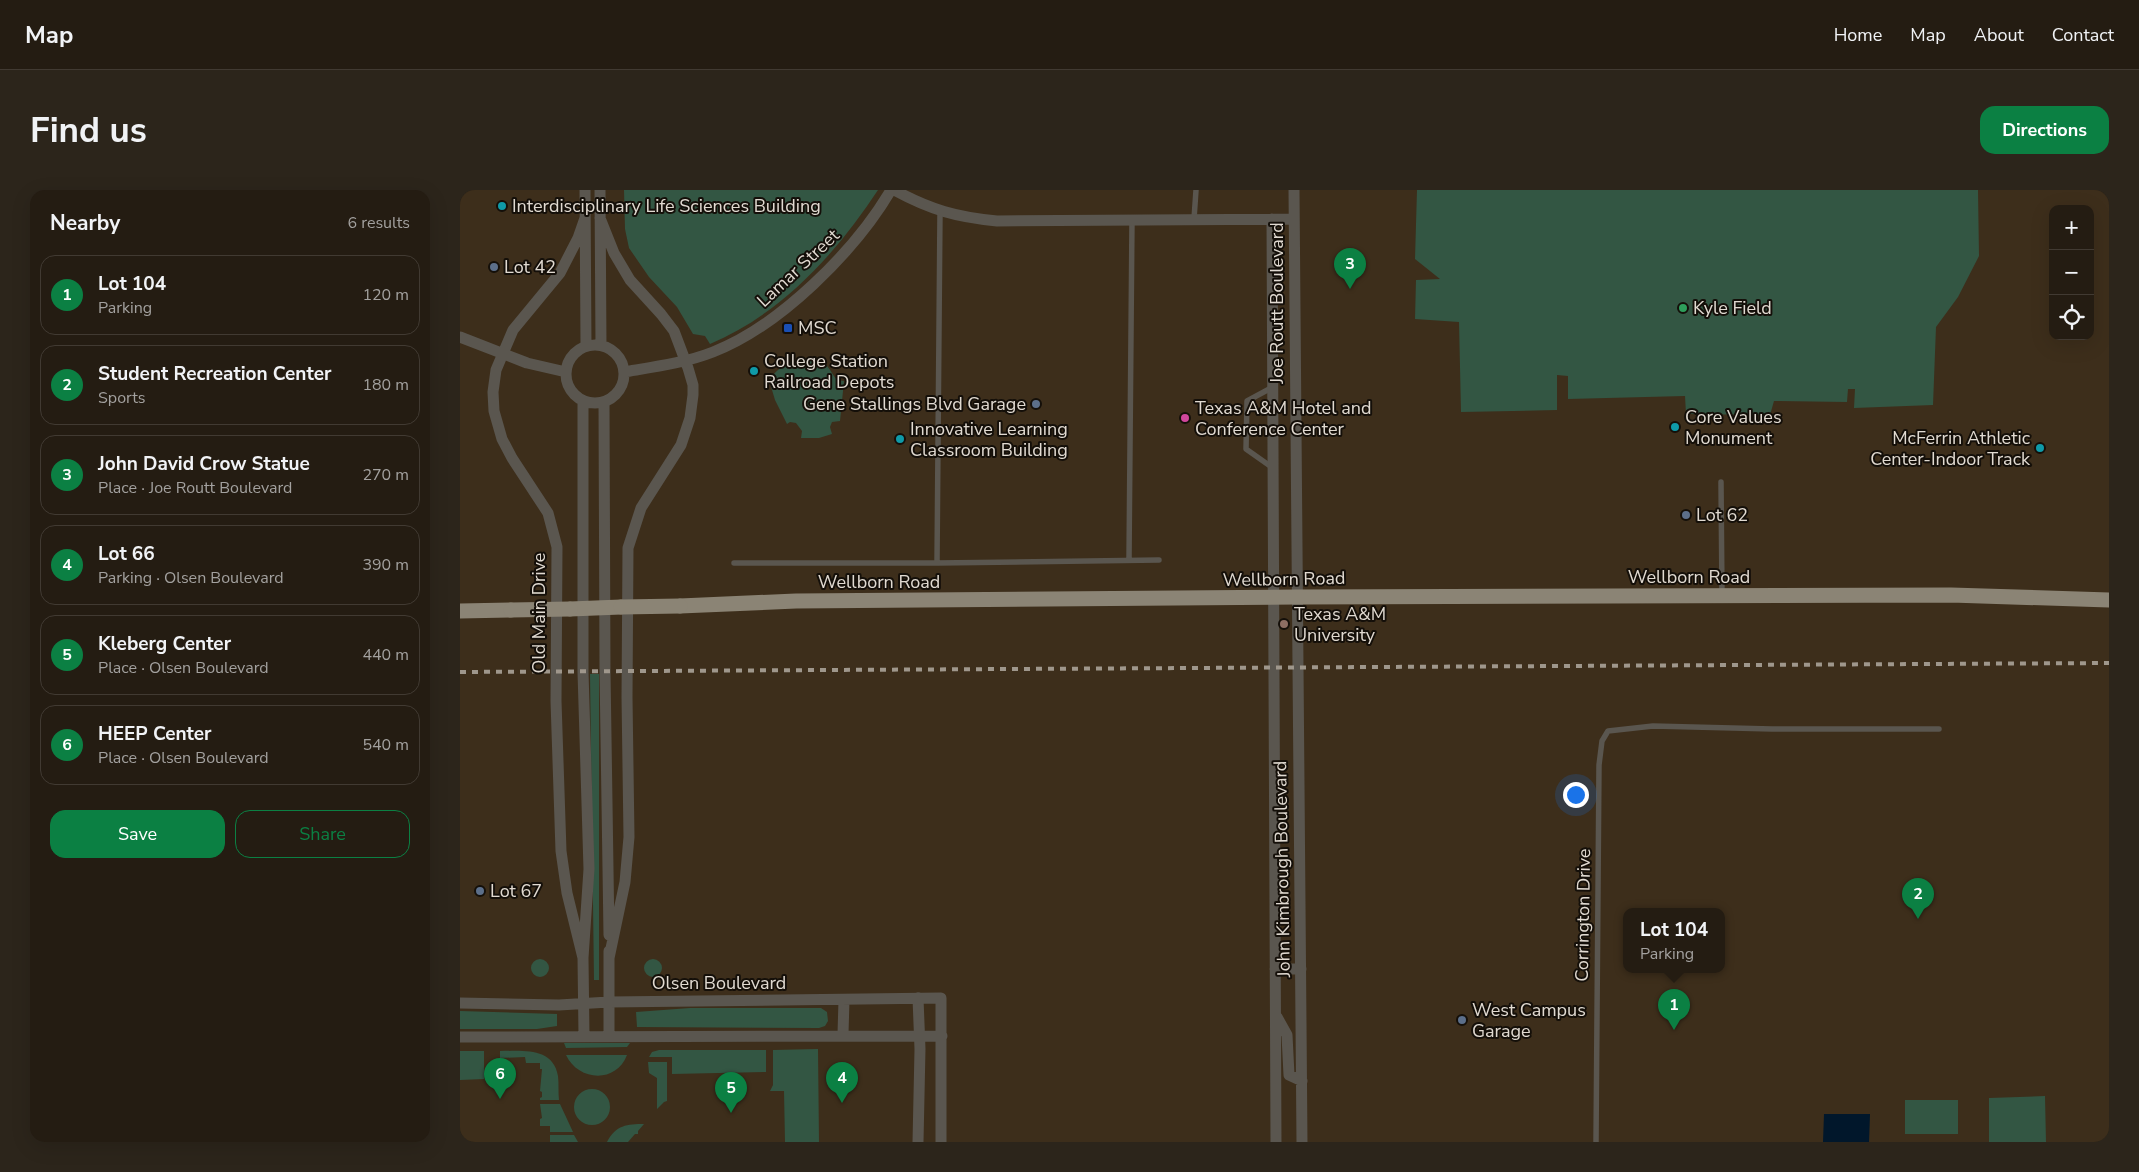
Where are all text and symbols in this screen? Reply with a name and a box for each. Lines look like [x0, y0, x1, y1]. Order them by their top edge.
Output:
text: Map [25, 19, 73, 51]
text: Home [1834, 23, 1882, 47]
text: Map [1910, 23, 1946, 47]
text: About [1974, 23, 2024, 47]
text: Contact [2052, 23, 2114, 47]
button: Directions [1980, 106, 2109, 154]
text: Find us [30, 107, 147, 154]
place label: Interdisciplinary Life Sciences Building [512, 194, 821, 218]
marker: Interdisciplinary Life Sciences Building [496, 200, 508, 212]
map controls [2049, 205, 2094, 340]
button: + [2049, 205, 2094, 250]
text: Nearby [50, 209, 120, 237]
text: 6 results [348, 212, 410, 234]
street label: Joe Routt Boulevard [1265, 222, 1289, 385]
street label: Lamar Street [752, 223, 845, 312]
pin: 3 [1334, 248, 1366, 289]
button: − [2049, 250, 2094, 295]
place label: Lot 42 [504, 255, 556, 279]
marker: Lot 42 [488, 261, 500, 273]
text: Lot 104 [98, 271, 166, 297]
text: 1 [62, 284, 72, 306]
text: 120 m [362, 284, 409, 306]
button: locate [2049, 295, 2094, 340]
place label: Kyle Field [1693, 296, 1772, 320]
text: Parking [98, 297, 152, 319]
marker: Kyle Field [1677, 302, 1689, 314]
place label: MSC [798, 316, 837, 340]
marker: MSC [782, 322, 794, 334]
place label: College Station Railroad Depots [764, 349, 894, 394]
text: Student Recreation Center [98, 361, 331, 387]
marker: College Station Railroad Depots [748, 365, 760, 377]
text: 2 [62, 374, 72, 396]
text: 180 m [362, 374, 409, 396]
text: Sports [98, 387, 146, 409]
place label: Gene Stallings Blvd Garage [803, 392, 1026, 416]
place label: Texas A&M Hotel and Conference Center [1195, 396, 1371, 441]
marker: Gene Stallings Blvd Garage [1030, 398, 1042, 410]
place label: Core Values Monument [1685, 405, 1782, 450]
marker: Texas A&M Hotel and Conference Center [1179, 412, 1191, 424]
place label: Innovative Learning Classroom Building [910, 417, 1068, 462]
marker: Core Values Monument [1669, 421, 1681, 433]
place label: McFerrin Athletic Center-Indoor Track [1870, 426, 2031, 471]
marker: Innovative Learning Classroom Building [894, 433, 906, 445]
marker: McFerrin Athletic Center-Indoor Track [2034, 442, 2046, 454]
text: John David Crow Statue [98, 451, 310, 477]
text: 3 [62, 464, 72, 486]
text: 270 m [362, 464, 409, 486]
text: Place · Joe Routt Boulevard [98, 477, 292, 499]
place label: Lot 62 [1696, 503, 1748, 527]
marker: Lot 62 [1680, 509, 1692, 521]
text: Lot 66 [98, 541, 155, 567]
street label: Old Main Drive [527, 553, 551, 673]
text: 4 [62, 554, 72, 576]
text: 390 m [362, 554, 409, 576]
street label: Wellborn Road [1628, 565, 1750, 589]
street label: Wellborn Road [1222, 566, 1346, 592]
text: Parking · Olsen Boulevard [98, 567, 284, 589]
street label: Wellborn Road [818, 570, 940, 594]
place label: Texas A&M University [1294, 602, 1386, 647]
marker: Texas A&M University [1278, 618, 1290, 630]
text: Kleberg Center [98, 631, 231, 657]
text: 5 [62, 644, 72, 666]
text: 440 m [362, 644, 409, 666]
text: Place · Olsen Boulevard [98, 657, 269, 679]
text: HEEP Center [98, 721, 212, 747]
text: 6 [62, 734, 72, 756]
text: 540 m [362, 734, 409, 756]
text: Place · Olsen Boulevard [98, 747, 269, 769]
street label: John Kimbrough Boulevard [1268, 761, 1296, 978]
your location [1563, 782, 1589, 808]
button: Save [50, 810, 225, 858]
button: Share [235, 810, 410, 858]
street label: Corrington Drive [1570, 848, 1596, 982]
pin: 2 [1902, 878, 1934, 919]
place label: Lot 67 [490, 879, 542, 903]
marker: Lot 67 [474, 885, 486, 897]
popup [1623, 908, 1725, 973]
text: Lot 104 [1640, 917, 1708, 943]
text: Parking [1640, 943, 1694, 965]
street label: Olsen Boulevard [652, 971, 786, 995]
pin: 1 [1658, 989, 1690, 1030]
place label: West Campus Garage [1472, 998, 1586, 1043]
marker: West Campus Garage [1456, 1014, 1468, 1026]
pin: 6 [484, 1058, 516, 1099]
pin: 4 [826, 1062, 858, 1103]
pin: 5 [715, 1072, 747, 1113]

